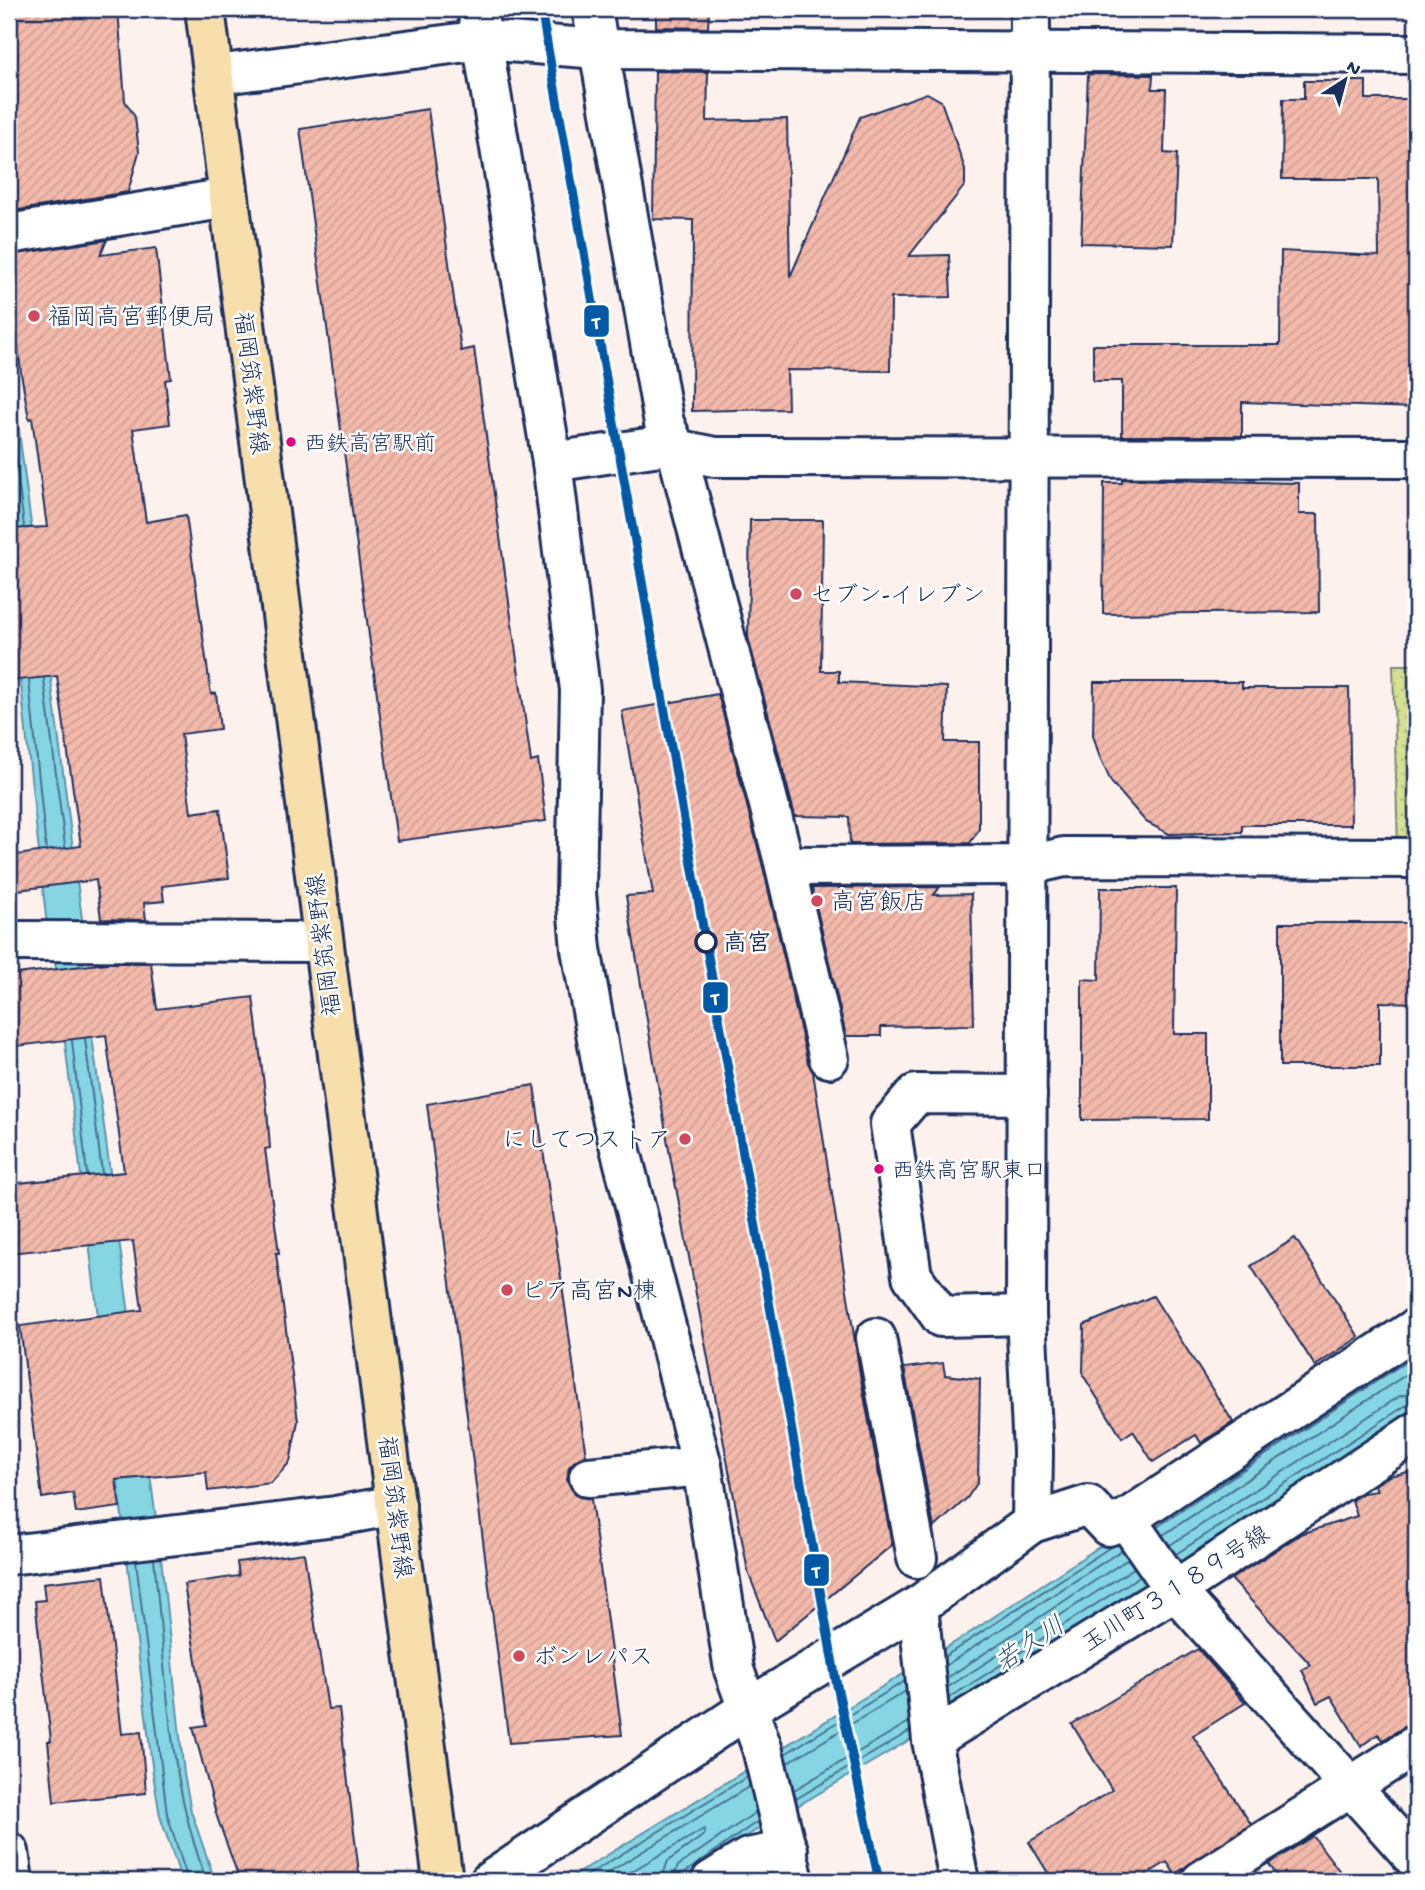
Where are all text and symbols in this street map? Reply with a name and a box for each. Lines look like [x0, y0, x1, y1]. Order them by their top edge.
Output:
north arrow [1310, 46, 1380, 116]
text: N [1341, 56, 1365, 82]
place label: 福岡高宮郵便局 [48, 304, 216, 334]
line badge: T [583, 304, 610, 338]
marker: 福岡高宮郵便局 [26, 308, 42, 324]
street label: 福岡筑紫野線 [225, 310, 273, 457]
text: T [590, 313, 601, 336]
place label: 西鉄高宮駅前 [304, 432, 436, 459]
marker: 西鉄高宮駅前 [284, 435, 298, 449]
place label: セブン-イレブン [810, 583, 986, 612]
marker: セブン-イレブン [788, 586, 804, 602]
street label: 福岡筑紫野線 [302, 871, 350, 1018]
place label: 高宮飯店 [831, 889, 927, 919]
marker: 高宮飯店 [809, 893, 825, 909]
place label: 高宮 [723, 930, 771, 960]
marker: 高宮 [695, 931, 717, 953]
line badge: T [702, 981, 729, 1014]
text: T [709, 989, 720, 1012]
place label: にしてつストア [502, 1128, 671, 1157]
marker: にしてつストア [677, 1131, 693, 1147]
place label: 西鉄高宮駅東口 [892, 1159, 1046, 1186]
marker: 西鉄高宮駅東口 [872, 1162, 886, 1176]
place label: ピア高宮N棟 [521, 1278, 657, 1308]
marker: ピア高宮N棟 [499, 1282, 515, 1298]
street label: 福岡筑紫野線 [369, 1434, 417, 1581]
street label: 玉川町３１８９号線 [1077, 1521, 1276, 1660]
line badge: T [803, 1553, 830, 1587]
text: T [810, 1562, 821, 1585]
water label: 若久川 [990, 1611, 1073, 1681]
place label: ボンレパス [533, 1645, 653, 1674]
marker: ボンレパス [511, 1648, 527, 1664]

